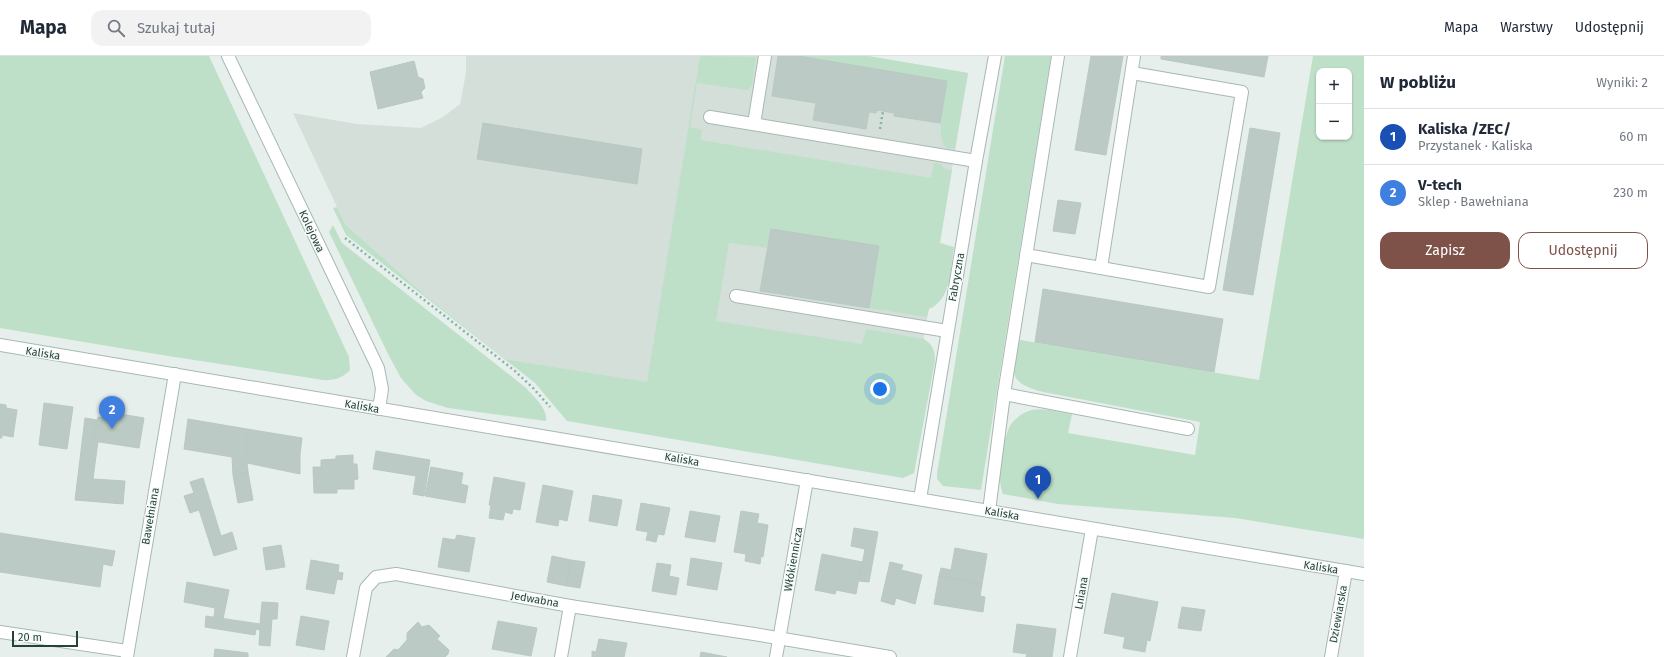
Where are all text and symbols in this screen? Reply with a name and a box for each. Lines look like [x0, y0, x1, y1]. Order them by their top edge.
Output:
search box [91, 10, 371, 46]
text: Mapa [20, 16, 67, 39]
icon: search [105, 17, 127, 39]
text: Szukaj tutaj [137, 19, 215, 37]
text: Mapa [1444, 19, 1478, 36]
text: Warstwy [1500, 19, 1553, 36]
text: Udostępnij [1575, 19, 1644, 36]
map controls [1316, 68, 1352, 140]
button: + [1316, 68, 1352, 104]
text: W pobliżu [1380, 72, 1456, 93]
text: Wyniki: 2 [1596, 75, 1648, 90]
button: − [1316, 104, 1352, 140]
text: Kaliska /ZEC/ [1418, 120, 1511, 138]
text: 1 [1390, 129, 1396, 144]
text: 60 m [1619, 129, 1648, 144]
text: Przystanek · Kaliska [1418, 138, 1533, 153]
text: V-tech [1418, 176, 1462, 194]
text: 2 [1390, 185, 1396, 200]
text: 230 m [1613, 185, 1648, 200]
text: Sklep · Bawełniana [1418, 194, 1529, 209]
street label: Kolejowa [296, 208, 327, 254]
button: Zapisz [1380, 232, 1510, 269]
button: Udostępnij [1518, 232, 1648, 269]
street label: Fabryczna [946, 252, 967, 303]
street label: Kaliska [25, 344, 61, 363]
your location [870, 379, 890, 399]
pin: 2 [99, 396, 125, 429]
street label: Kaliska [343, 397, 380, 416]
street label: Kaliska [663, 450, 700, 469]
pin: 1 [1025, 466, 1051, 499]
street label: Bawełniana [139, 486, 162, 546]
street label: Kaliska [983, 504, 1020, 523]
street label: Włókiennicza [781, 526, 806, 592]
street label: Kaliska [1303, 558, 1339, 577]
street label: Lniana [1072, 576, 1091, 611]
street label: Dziewiarska [1327, 584, 1350, 644]
street label: Jedwabna [510, 589, 560, 610]
scale bar [12, 629, 78, 648]
text: 20 m [18, 631, 42, 644]

